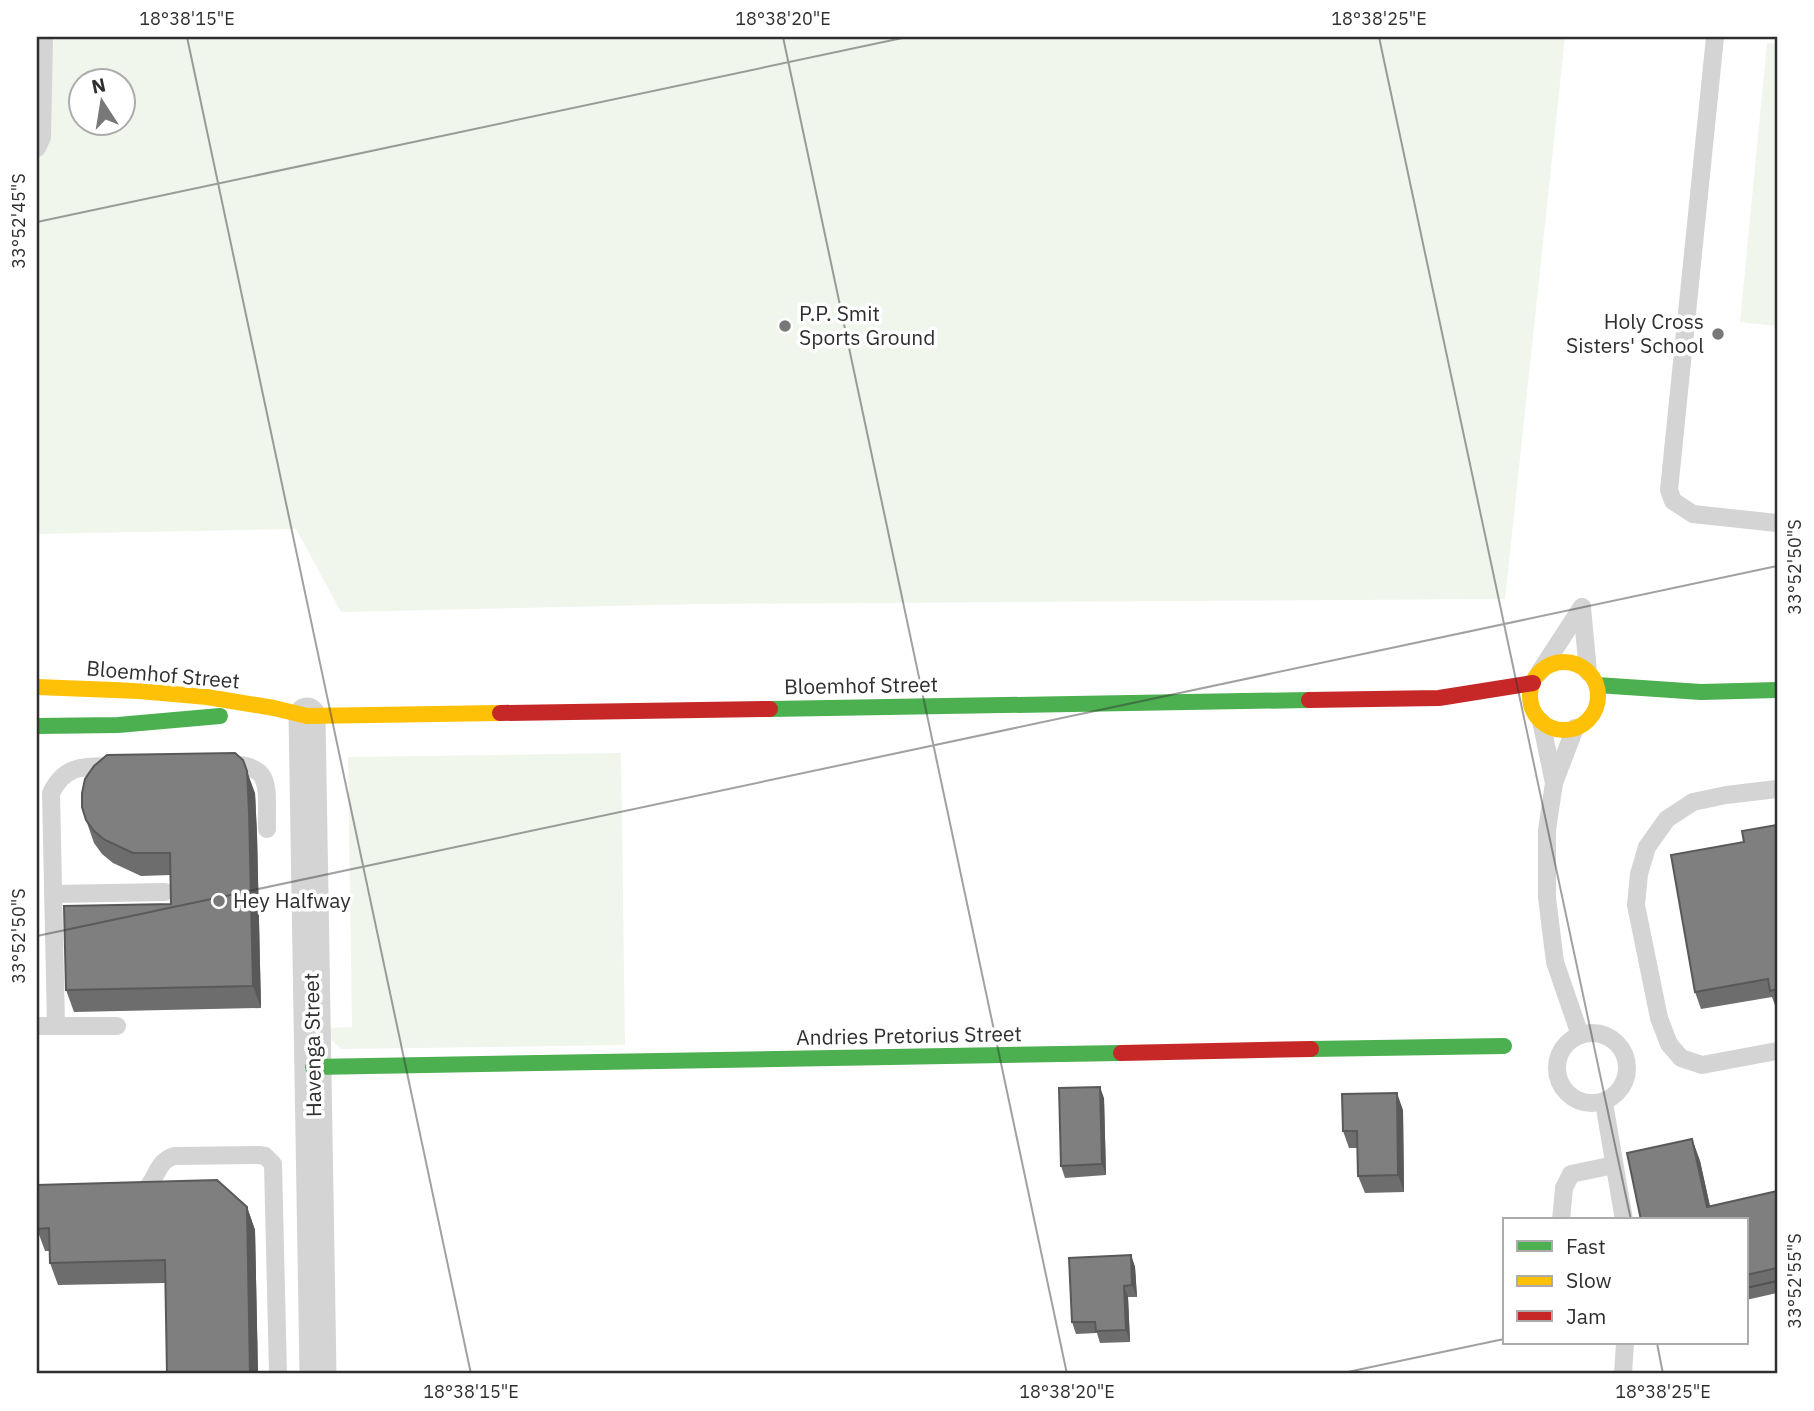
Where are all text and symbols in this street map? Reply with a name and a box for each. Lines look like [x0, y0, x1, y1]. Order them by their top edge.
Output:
text: 18°38'15"E [139, 7, 235, 30]
text: 18°38'20"E [735, 7, 831, 30]
text: 18°38'25"E [1331, 7, 1427, 30]
north arrow [66, 66, 136, 136]
text: N [89, 72, 108, 99]
text: 33°52'45"S [7, 173, 30, 269]
place label: P.P. Smit Sports Ground [799, 299, 935, 351]
place label: Holy Cross Sisters' School [1566, 307, 1704, 359]
marker: P.P. Smit Sports Ground [777, 318, 793, 334]
marker: Holy Cross Sisters' School [1710, 326, 1726, 342]
text: 33°52'50"S [1783, 519, 1806, 615]
street label: Bloemhof Street [85, 653, 241, 695]
street label: Bloemhof Street [784, 670, 938, 700]
place label: Hey Halfway [233, 886, 351, 914]
text: 33°52'50"S [7, 888, 30, 984]
marker: Hey Halfway [211, 893, 227, 909]
street label: Havenga Street [297, 973, 327, 1117]
street label: Andries Pretorius Street [796, 1019, 1022, 1051]
legend [1503, 1218, 1748, 1344]
text: Fast [1566, 1232, 1606, 1260]
text: 33°52'55"S [1783, 1233, 1806, 1329]
text: Slow [1566, 1266, 1612, 1294]
text: Jam [1566, 1302, 1606, 1330]
text: 18°38'15"E [423, 1380, 519, 1403]
text: 18°38'20"E [1019, 1380, 1115, 1403]
text: 18°38'25"E [1615, 1380, 1711, 1403]

